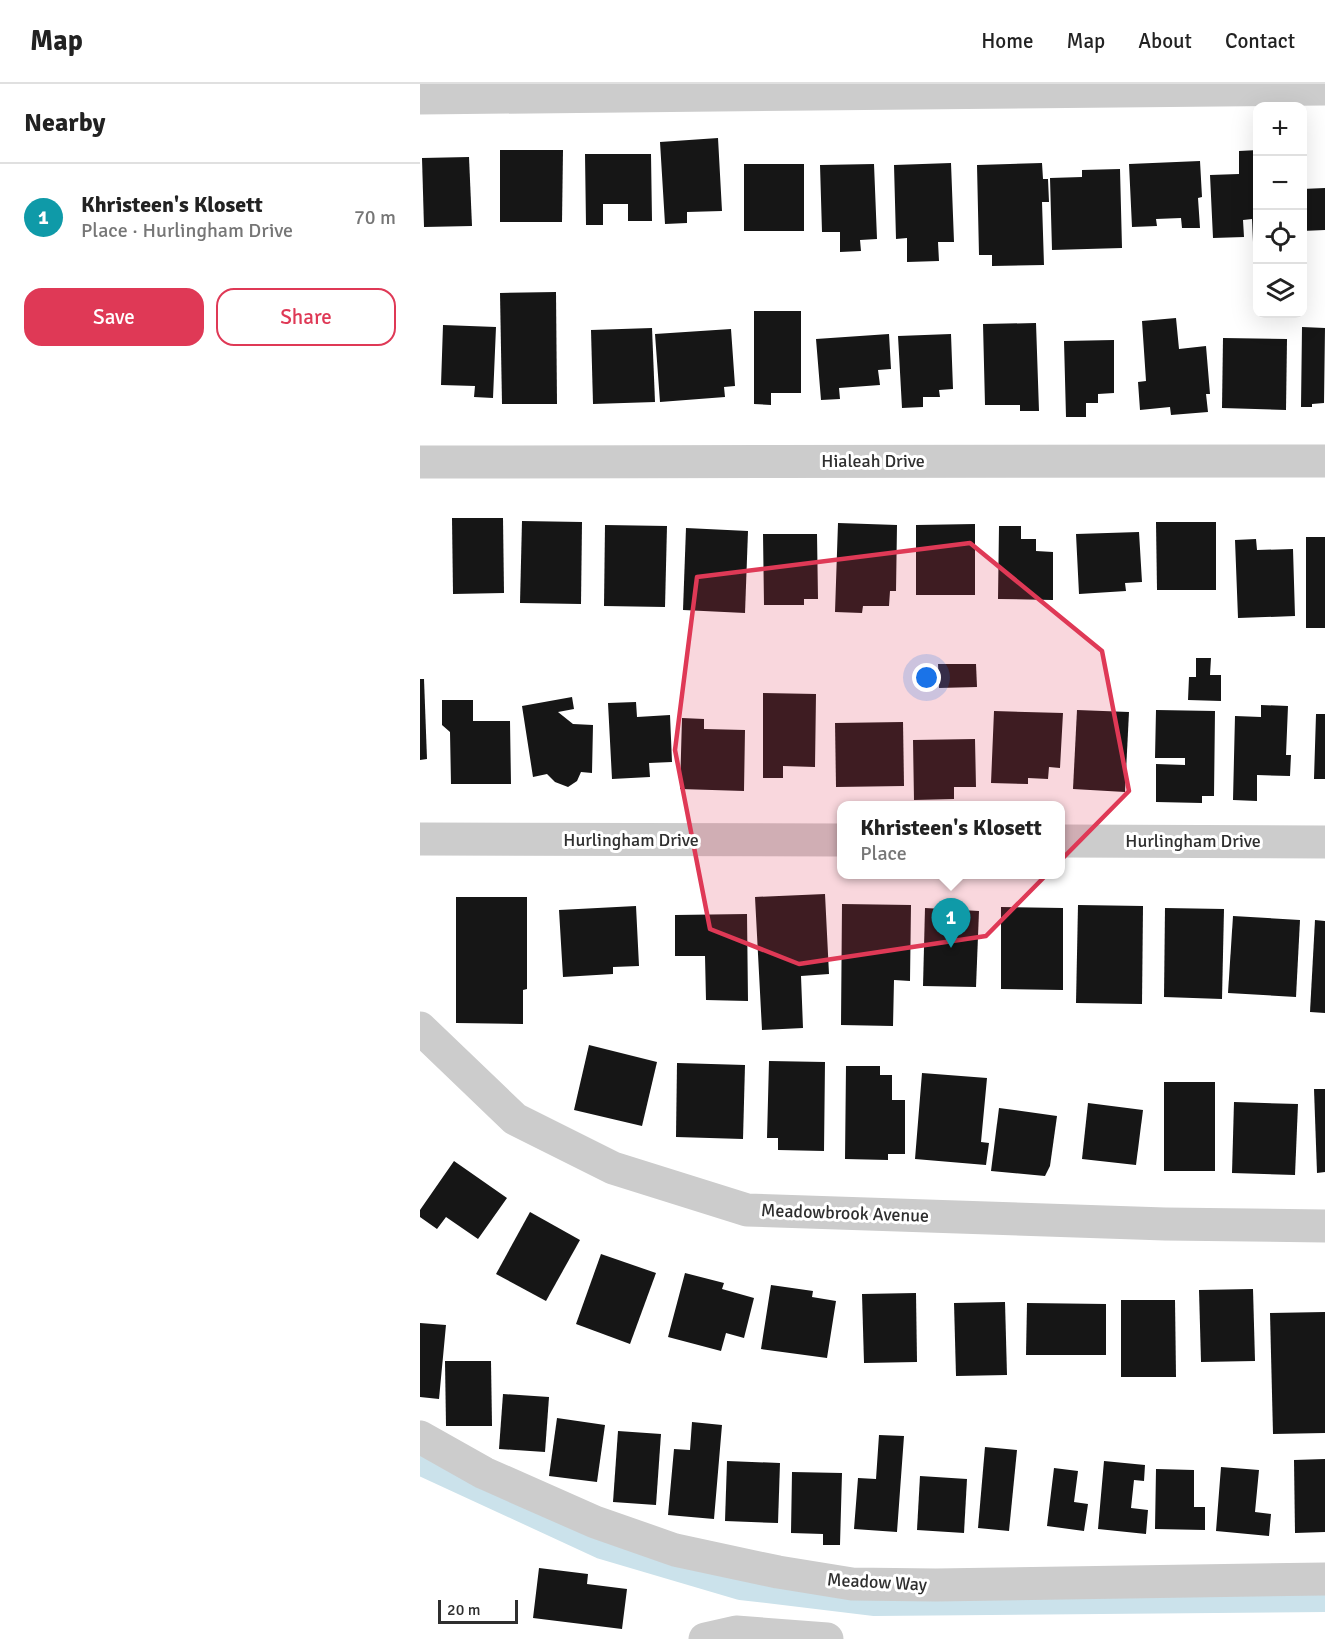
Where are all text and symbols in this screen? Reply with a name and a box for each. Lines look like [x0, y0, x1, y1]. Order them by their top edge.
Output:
text: Map [30, 24, 83, 58]
text: Home [981, 28, 1034, 54]
text: Map [1067, 28, 1105, 54]
text: About [1138, 28, 1192, 54]
text: Contact [1225, 28, 1295, 54]
map controls [1253, 102, 1307, 318]
button: + [1253, 102, 1307, 156]
text: Nearby [24, 107, 105, 139]
button: − [1253, 156, 1307, 210]
text: Khristeen's Klosett [81, 191, 263, 218]
text: 1 [38, 205, 49, 230]
text: 70 m [354, 205, 396, 230]
button: locate [1253, 210, 1307, 264]
text: Place · Hurlingham Drive [81, 218, 293, 243]
button: layers [1253, 264, 1307, 318]
button: Save [24, 288, 204, 346]
button: Share [216, 288, 396, 346]
street label: Hialeah Drive [821, 450, 925, 472]
your location [912, 663, 941, 692]
popup [837, 801, 1065, 879]
text: Khristeen's Klosett [860, 814, 1042, 841]
street label: Hurlingham Drive [563, 829, 699, 851]
street label: Hurlingham Drive [1125, 830, 1261, 852]
text: Place [860, 841, 907, 866]
pin: 1 [932, 898, 970, 948]
street label: Meadowbrook Avenue [761, 1199, 929, 1227]
street label: Meadow Way [826, 1568, 928, 1596]
scale bar [438, 1597, 518, 1624]
text: 20 m [447, 1600, 481, 1620]

